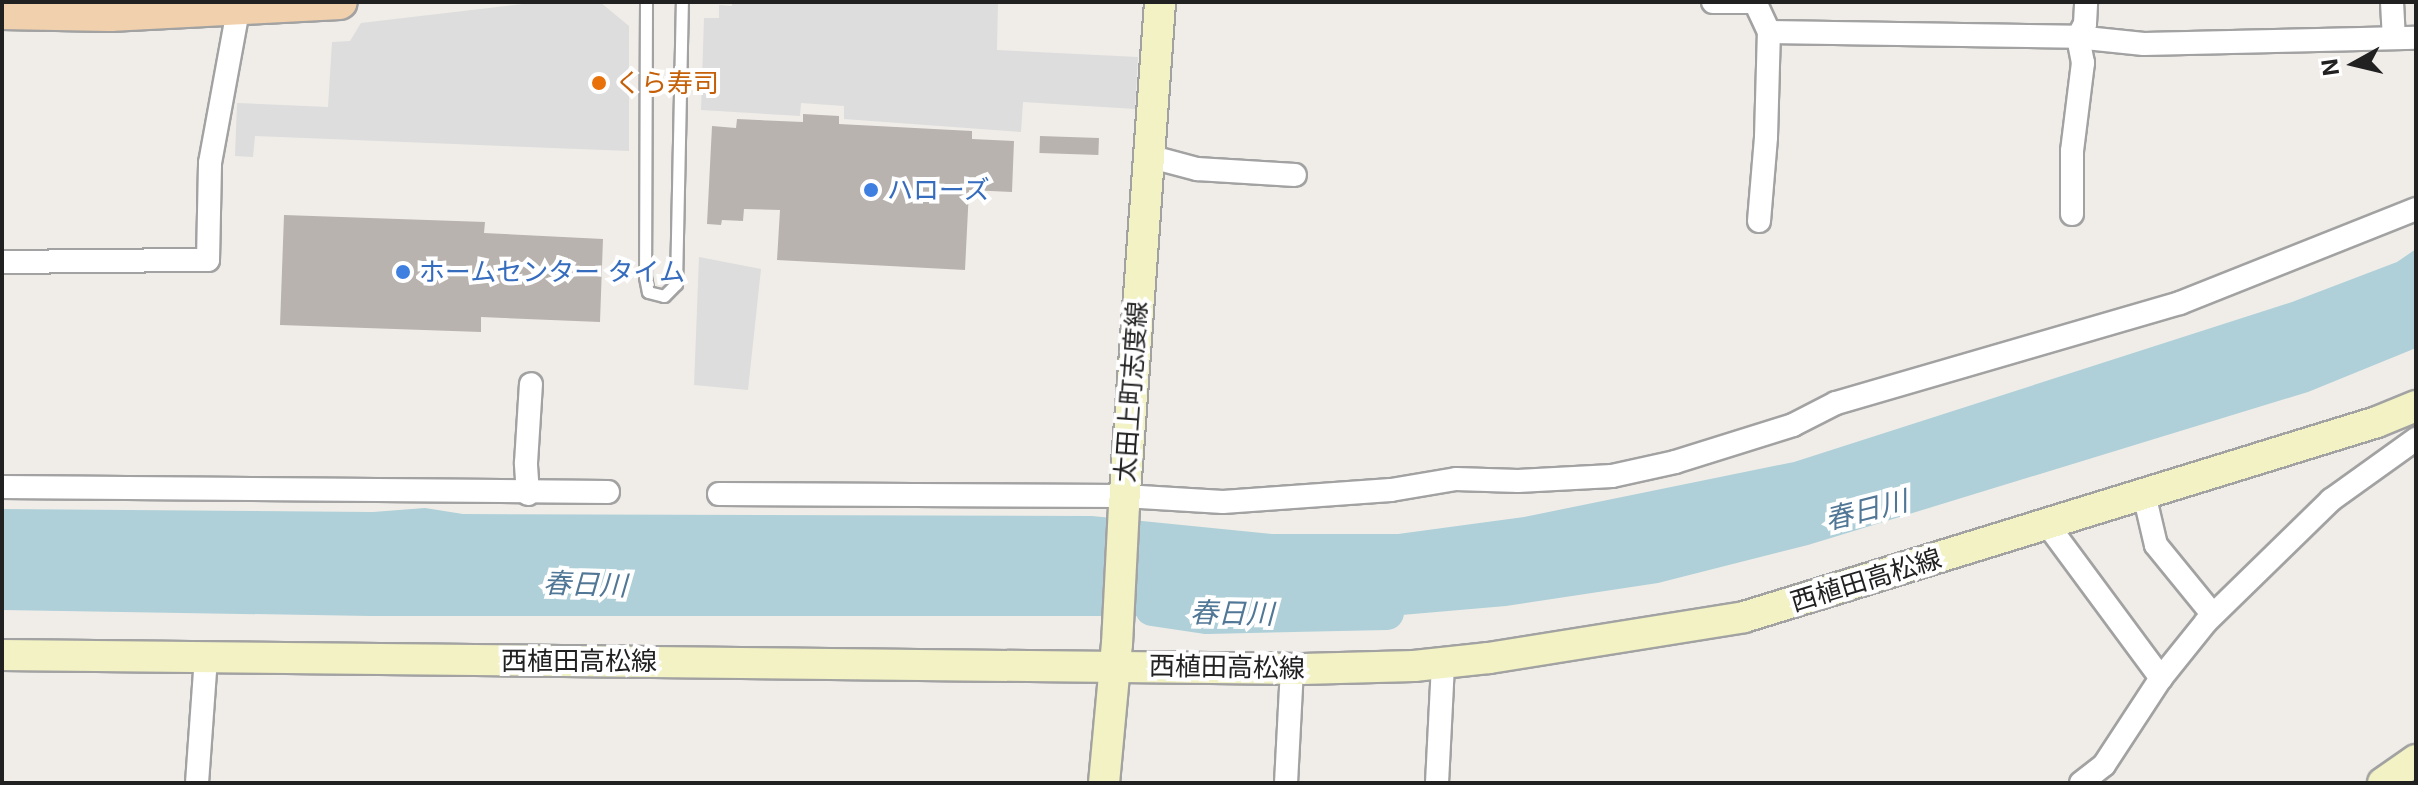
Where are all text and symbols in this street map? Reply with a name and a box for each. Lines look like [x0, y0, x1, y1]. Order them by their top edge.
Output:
north arrow [2314, 24, 2394, 104]
text: N [2316, 57, 2344, 77]
place label: くら寿司 [615, 67, 719, 99]
marker: くら寿司 [590, 74, 608, 92]
place label: ハローズ [887, 174, 991, 206]
marker: ハローズ [862, 181, 880, 199]
place label: ホームセンター タイム [419, 256, 686, 288]
marker: ホームセンター タイム [394, 263, 412, 281]
street label: 太田上町志度線 [1109, 300, 1153, 484]
water label: 春日川 [1821, 484, 1911, 536]
street label: 西植田高松線 [1787, 542, 1945, 618]
water label: 春日川 [542, 566, 628, 602]
water label: 春日川 [1190, 595, 1274, 631]
street label: 西植田高松線 [501, 645, 657, 677]
street label: 西植田高松線 [1149, 650, 1305, 684]

